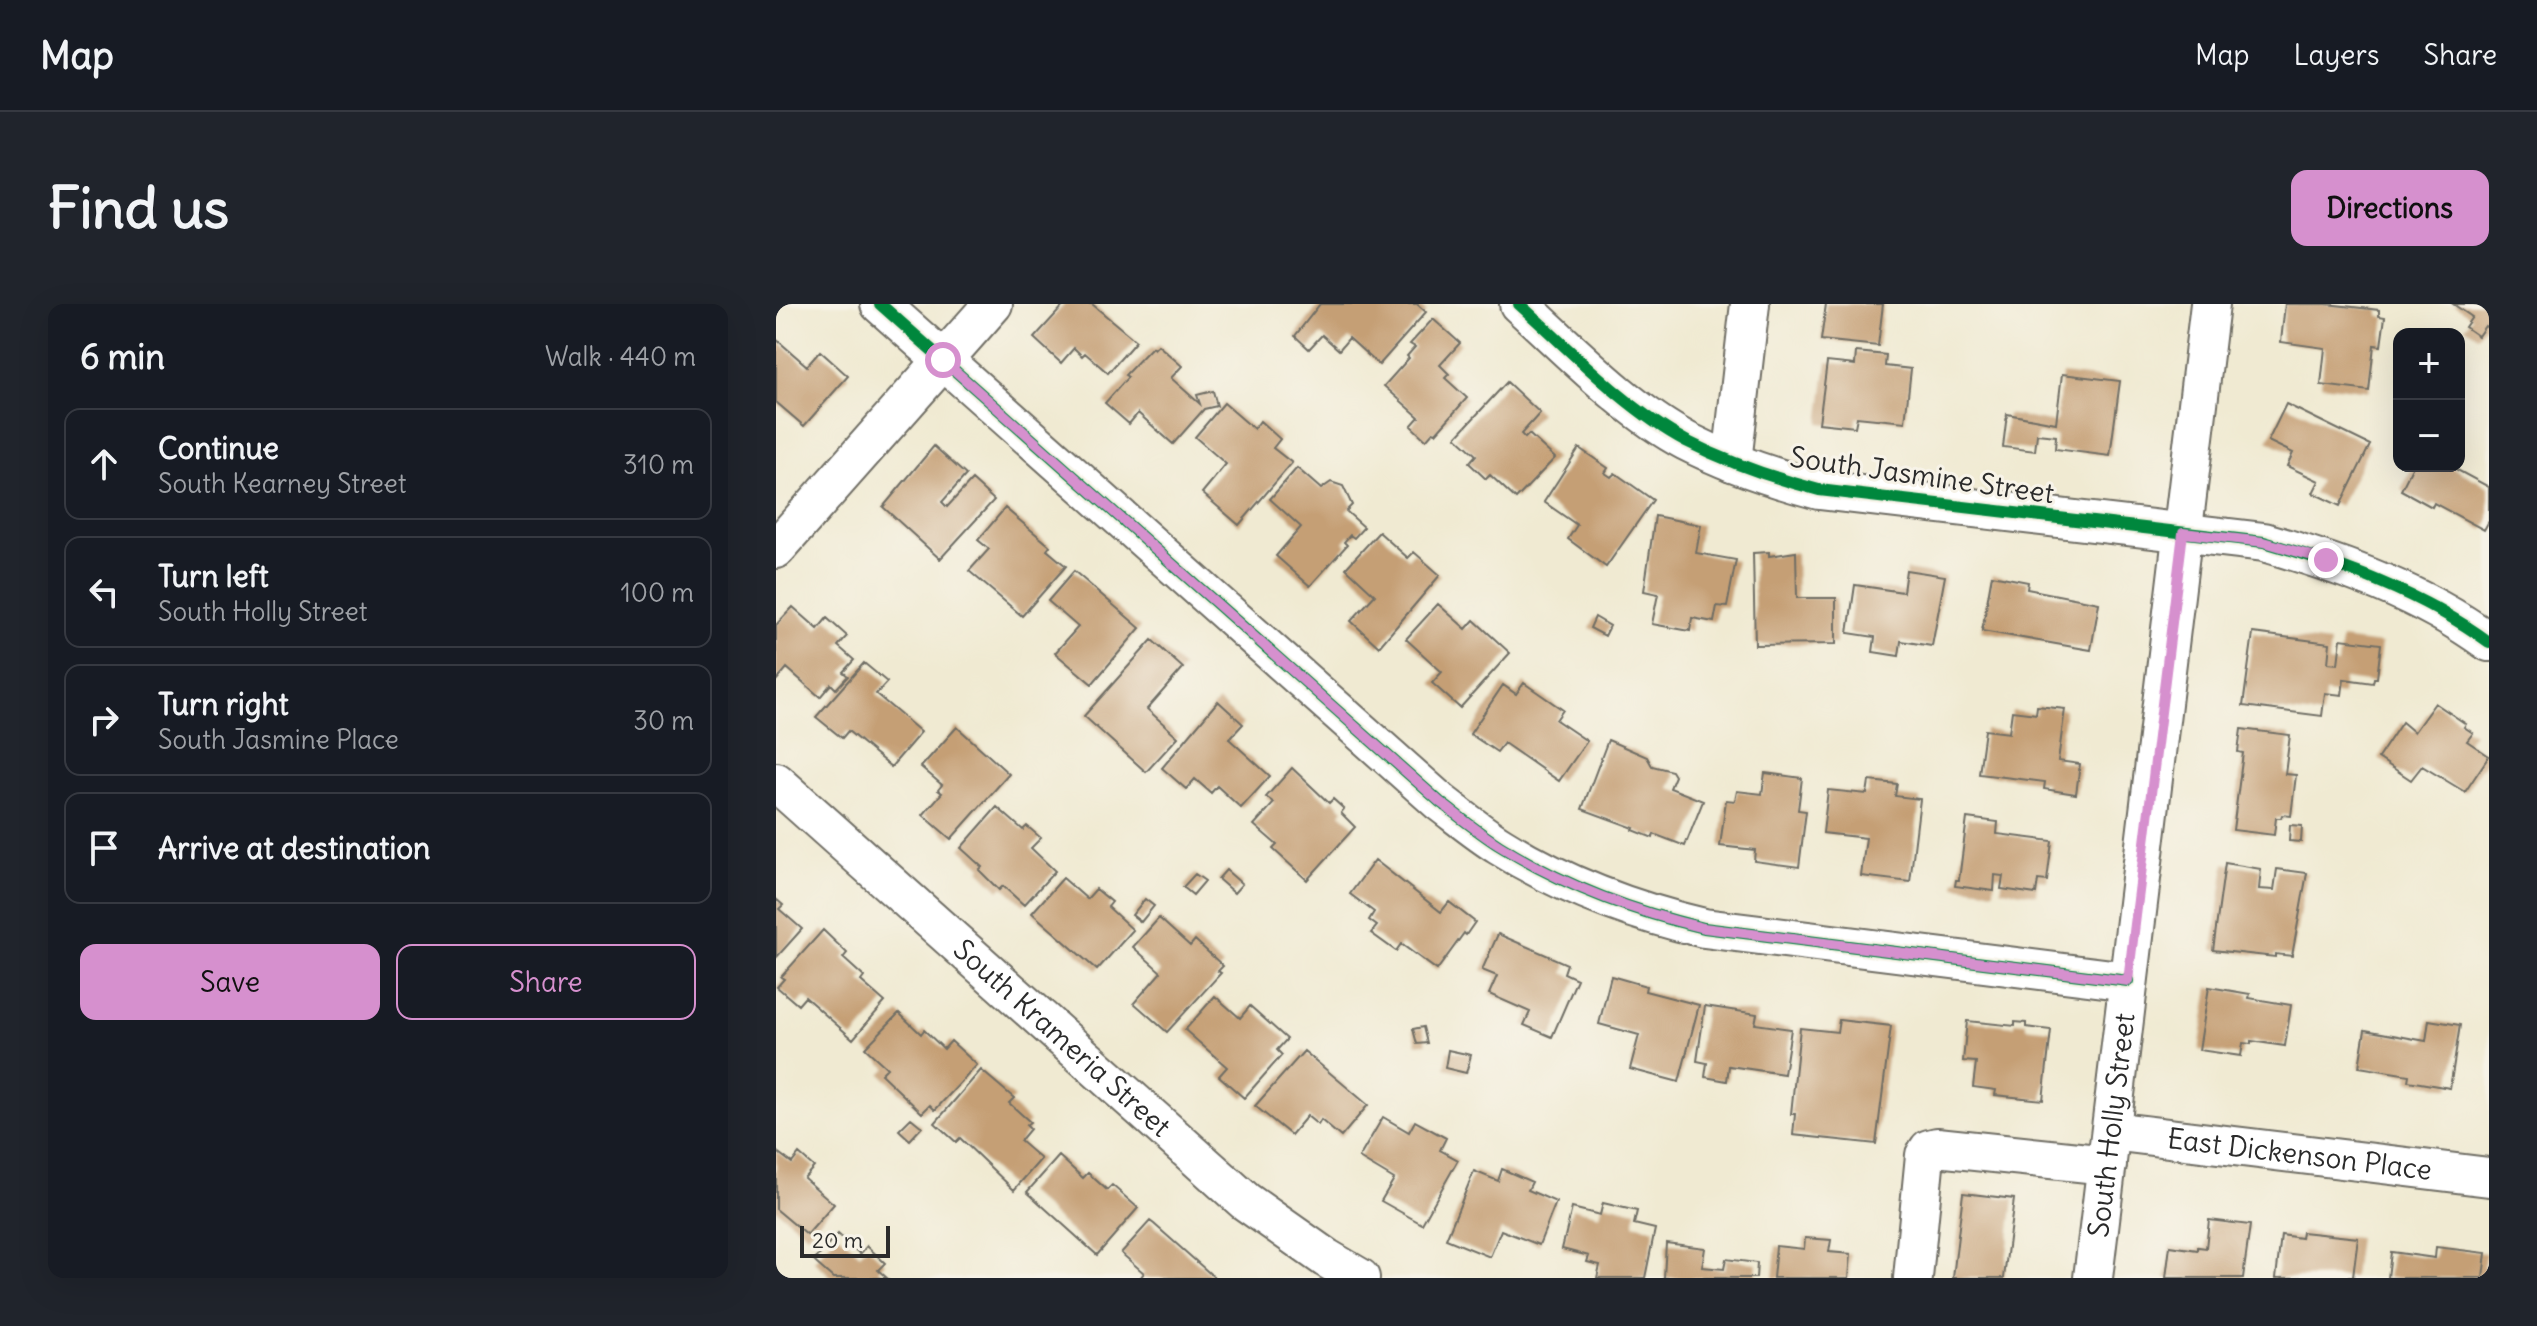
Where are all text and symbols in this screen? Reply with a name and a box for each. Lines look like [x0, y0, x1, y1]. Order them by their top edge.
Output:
text: Map [40, 32, 114, 79]
text: Map [2195, 37, 2250, 73]
text: Layers [2294, 37, 2380, 73]
text: Share [2424, 37, 2497, 73]
button: Directions [2291, 170, 2489, 246]
text: Find us [48, 173, 229, 243]
map controls [2393, 328, 2465, 472]
button: + [2393, 328, 2465, 400]
text: 6 min [80, 335, 165, 378]
text: Walk · 440 m [545, 340, 696, 373]
route start [925, 342, 961, 378]
button: − [2393, 400, 2465, 472]
text: Continue [158, 429, 279, 467]
street label: South Jasmine Street [1788, 439, 2056, 511]
icon: ahead [82, 442, 126, 486]
text: 310 m [623, 448, 694, 481]
text: South Kearney Street [158, 467, 407, 500]
route end [2308, 542, 2344, 578]
text: Turn left [158, 557, 269, 595]
icon: left [82, 570, 126, 614]
text: 100 m [620, 576, 694, 609]
text: South Holly Street [158, 595, 367, 628]
text: Turn right [158, 685, 289, 723]
icon: right [82, 698, 126, 742]
text: 30 m [633, 704, 694, 737]
text: South Jasmine Place [158, 723, 399, 756]
icon: arrive [82, 826, 126, 870]
text: Arrive at destination [158, 829, 430, 867]
street label: South Krameria Street [946, 931, 1178, 1144]
button: Save [80, 944, 380, 1020]
button: Share [396, 944, 696, 1020]
street label: South Holly Street [2080, 1011, 2143, 1239]
street label: East Dickenson Place [2165, 1120, 2434, 1188]
scale bar [800, 1222, 890, 1258]
text: 20 m [812, 1226, 863, 1254]

